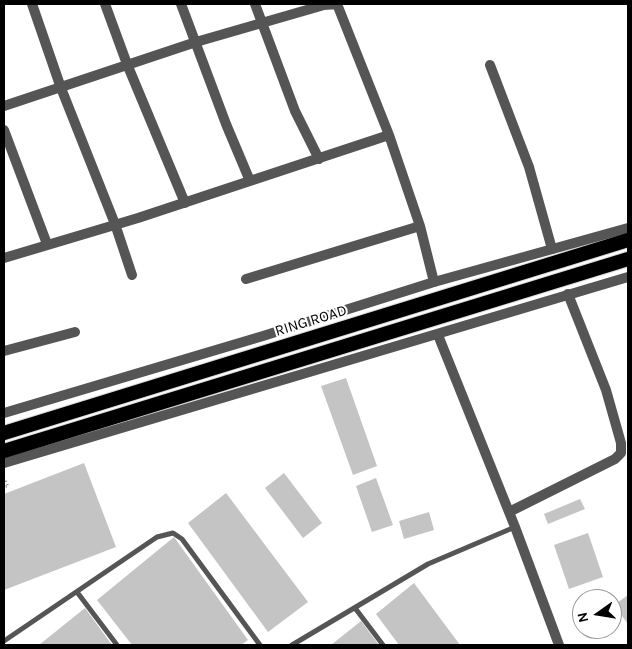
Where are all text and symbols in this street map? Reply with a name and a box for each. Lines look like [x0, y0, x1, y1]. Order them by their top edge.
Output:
street label: RING ROAD [273, 302, 349, 340]
north arrow [572, 589, 622, 639]
text: N [573, 610, 592, 624]

